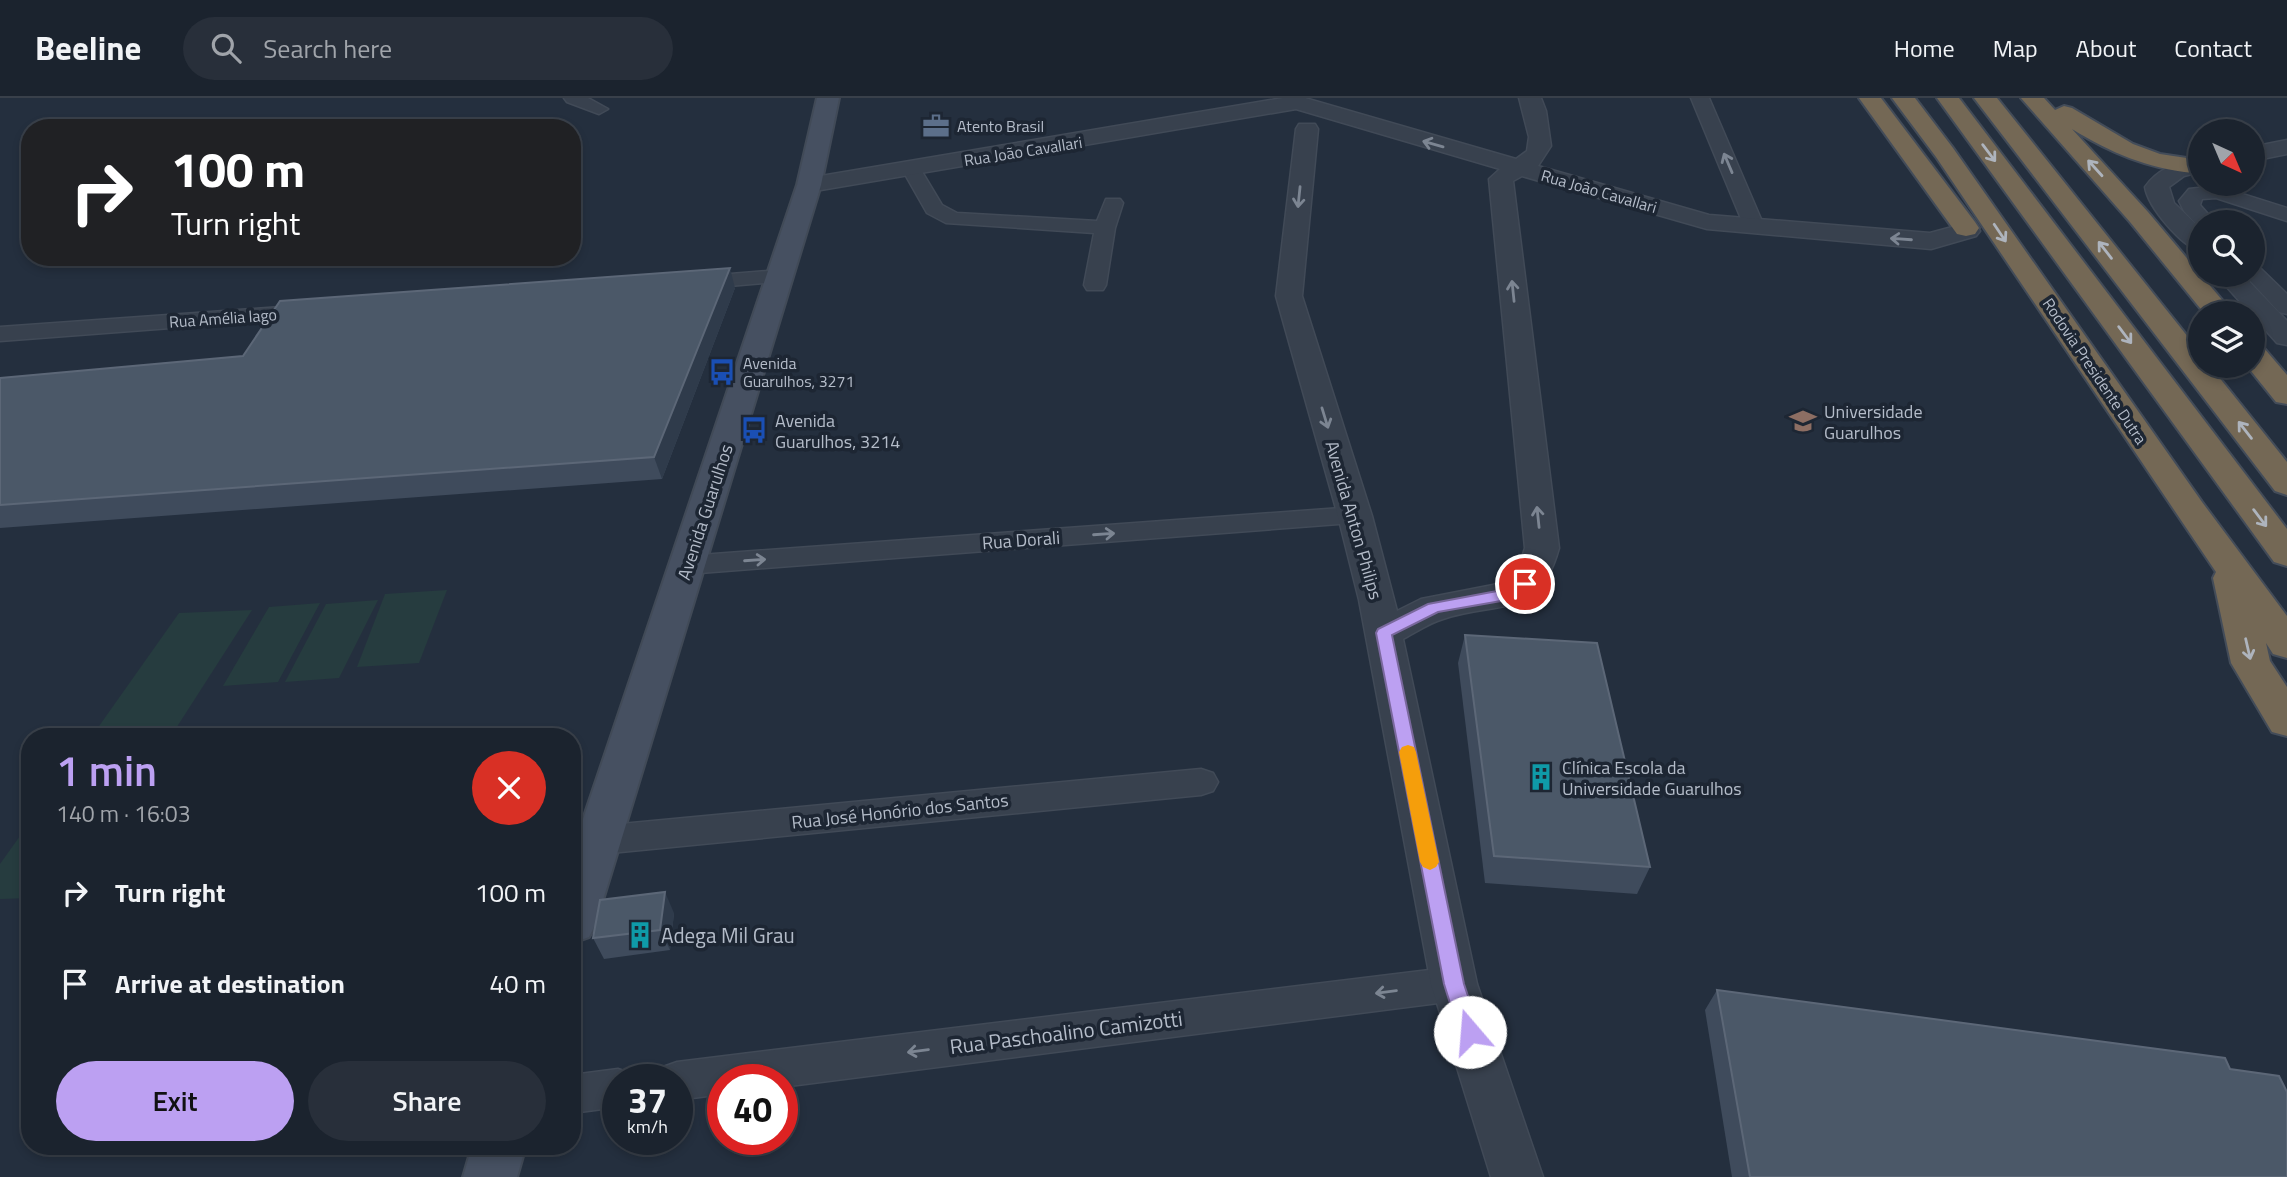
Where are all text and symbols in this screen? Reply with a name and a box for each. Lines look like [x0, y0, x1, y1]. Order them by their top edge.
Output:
search box [183, 17, 673, 80]
text: Beeline [35, 23, 141, 73]
icon: search [207, 29, 245, 67]
text: Search here [263, 29, 392, 68]
text: Home [1894, 30, 1955, 66]
text: Map [1993, 30, 2038, 66]
text: About [2076, 30, 2136, 66]
text: Contact [2174, 30, 2252, 66]
office icon: Atento Brasil [921, 111, 951, 141]
place label: Atento Brasil [957, 114, 1044, 138]
north arrow [2188, 119, 2264, 196]
map controls [2188, 119, 2265, 378]
street label: Rua João Cavallari [962, 130, 1084, 172]
text: 100 m [171, 131, 305, 206]
one-way arrow [1423, 137, 1445, 150]
one-way arrow [1982, 143, 1996, 162]
icon: right [56, 147, 147, 238]
one-way arrow [1721, 153, 1734, 174]
one-way arrow [2087, 159, 2103, 177]
street label: Rua João Cavallari [1538, 163, 1660, 219]
one-way arrow [1293, 185, 1306, 207]
text: Turn right [171, 199, 300, 247]
button: search [2188, 210, 2265, 287]
one-way arrow [1993, 223, 2007, 242]
one-way arrow [1890, 232, 1913, 245]
one-way arrow [2097, 242, 2112, 260]
one-way arrow [1507, 280, 1520, 303]
street label: Rodovia Presidente Dutra [2037, 293, 2153, 449]
button: layers [2188, 301, 2265, 378]
street label: Rua Amélia lago [168, 302, 278, 334]
one-way arrow [2117, 326, 2132, 344]
place label: Avenida Guarulhos, 3271 [743, 351, 855, 393]
bus stop icon: Avenida Guarulhos, 3271 [707, 357, 737, 387]
place label: Universidade Guarulhos [1824, 398, 1922, 446]
school or university icon: Universidade Guarulhos [1788, 406, 1818, 436]
place label: Avenida Guarulhos, 3214 [775, 407, 900, 455]
one-way arrow [1320, 407, 1333, 429]
bus stop icon: Avenida Guarulhos, 3214 [739, 415, 769, 445]
one-way arrow [2237, 421, 2253, 439]
street label: Avenida Anton Philips [1318, 437, 1390, 603]
street label: Avenida Guarulhos [670, 441, 740, 583]
one-way arrow [1532, 506, 1545, 529]
one-way arrow [2253, 508, 2267, 527]
street label: Rua Dorali [981, 524, 1061, 556]
one-way arrow [1092, 527, 1115, 540]
one-way arrow [743, 553, 766, 566]
pin [1495, 554, 1555, 614]
icon: arrive [1506, 565, 1544, 603]
one-way arrow [2241, 637, 2255, 660]
text: 1 min [56, 738, 157, 802]
button: close [472, 751, 546, 825]
place label: Clínica Escola da Universidade Guarulhos [1562, 754, 1742, 802]
building icon: Clínica Escola da Universidade Guarulhos [1526, 762, 1556, 792]
street label: Rua José Honório dos Santos [790, 786, 1010, 836]
text: 140 m · 16:03 [56, 796, 191, 831]
text: Turn right [115, 873, 226, 912]
text: 100 m [475, 873, 546, 912]
icon: right [56, 874, 94, 912]
place label: Adega Mil Grau [661, 919, 795, 951]
building icon: Adega Mil Grau [625, 920, 655, 950]
text: Arrive at destination [115, 964, 345, 1003]
text: 40 m [489, 964, 546, 1003]
icon: arrive [56, 965, 94, 1003]
one-way arrow [1376, 986, 1398, 999]
position arrow [1433, 995, 1507, 1069]
street label: Rua Paschoalino Camizotti [948, 1002, 1184, 1062]
one-way arrow [907, 1044, 929, 1057]
button: Exit [56, 1061, 294, 1141]
button: Share [308, 1061, 546, 1141]
speed limit sign: 40 [707, 1064, 798, 1155]
text: 37 [628, 1073, 667, 1127]
text: km/h [627, 1113, 668, 1140]

